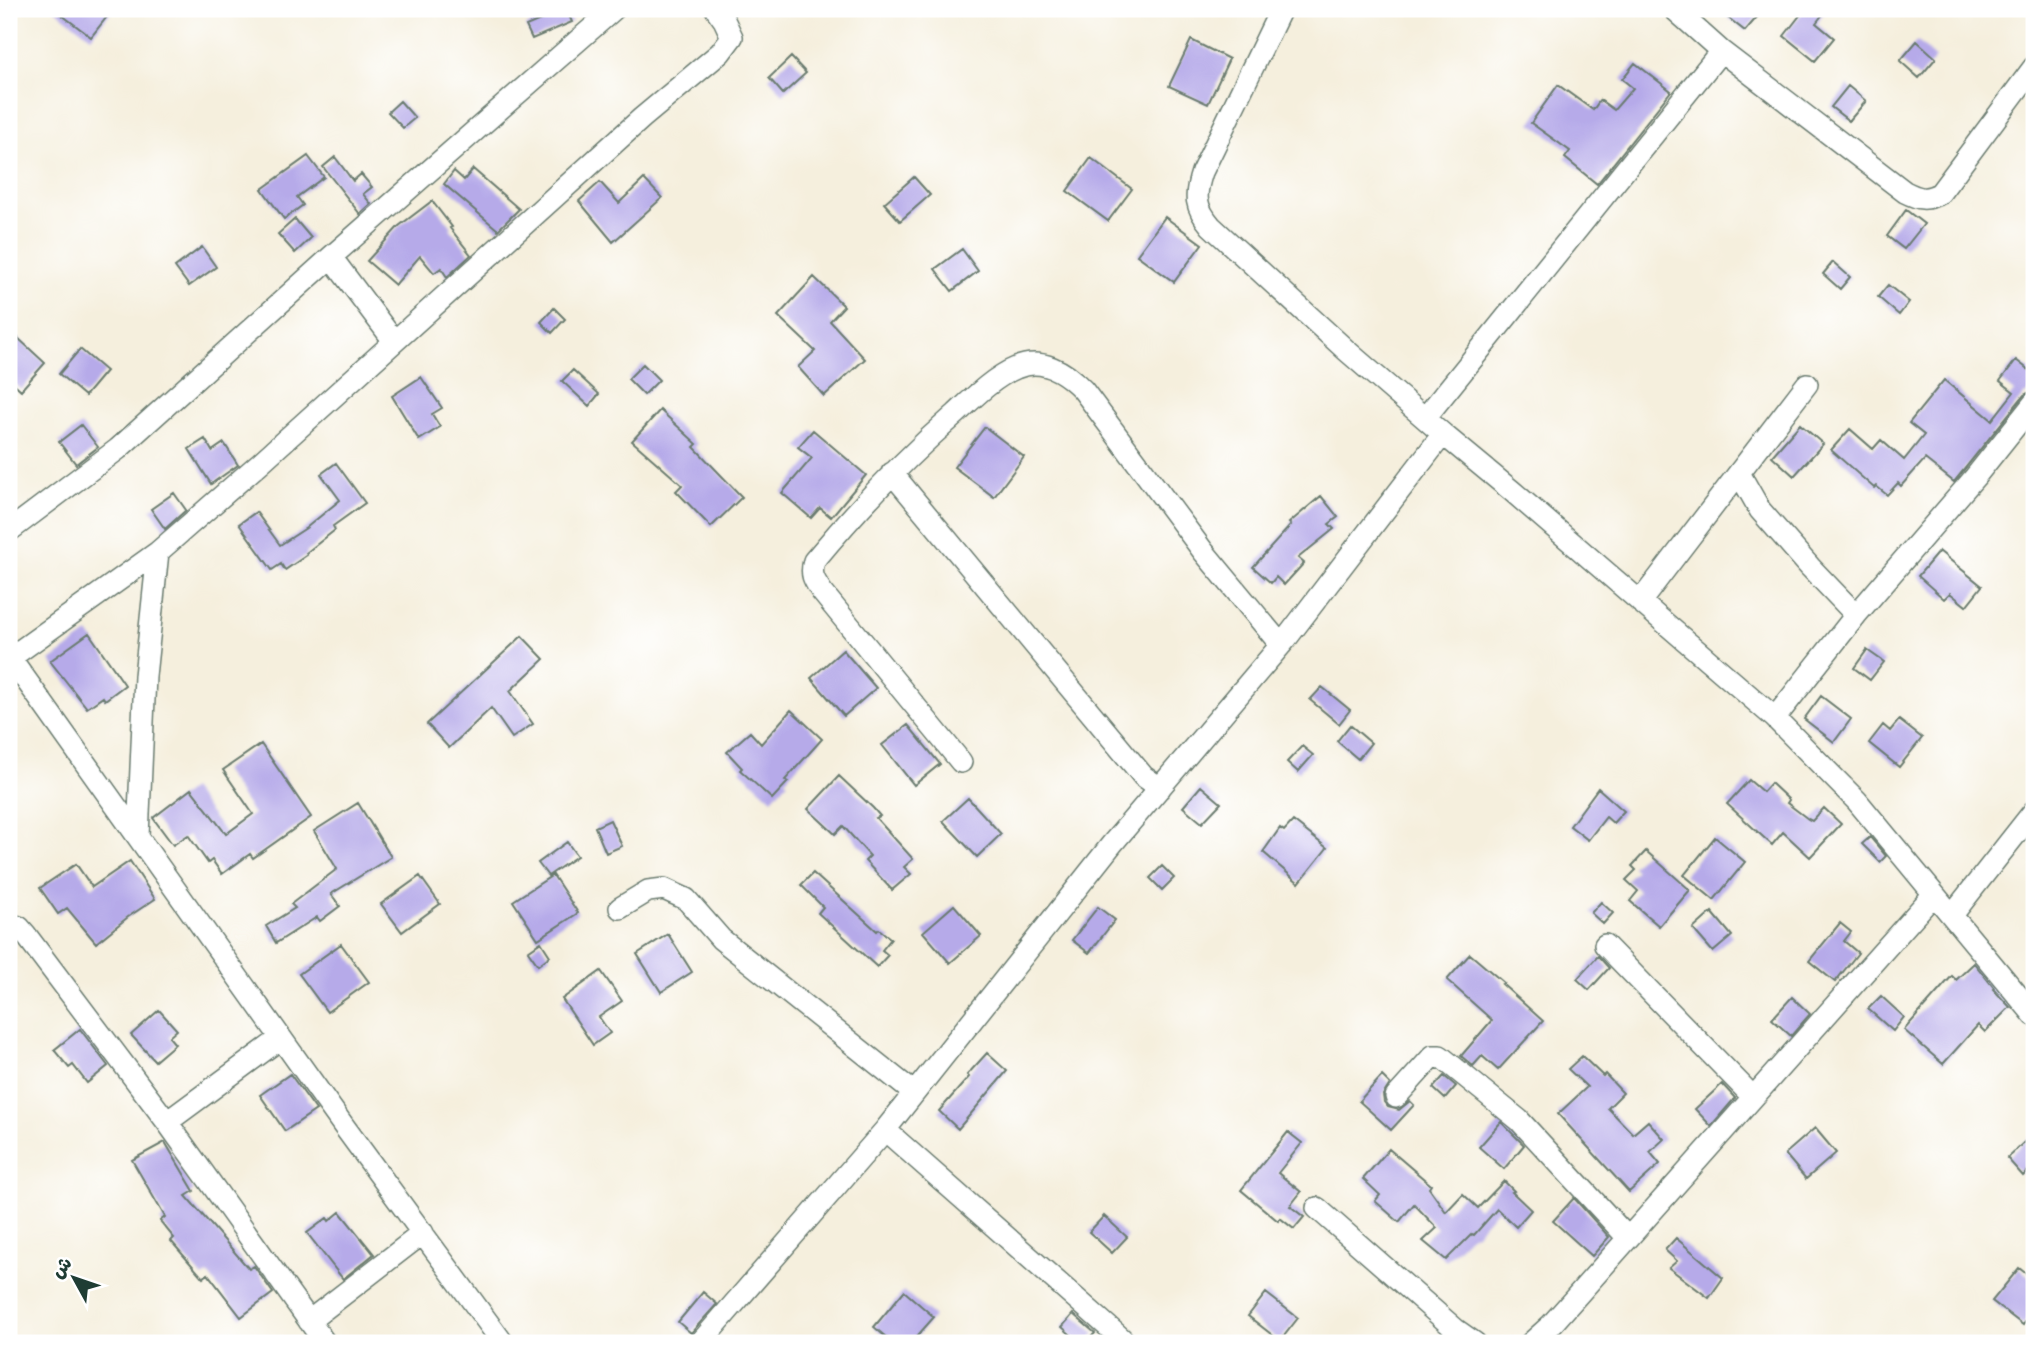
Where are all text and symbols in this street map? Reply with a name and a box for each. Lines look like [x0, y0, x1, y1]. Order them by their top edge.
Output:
north arrow [38, 1244, 108, 1314]
text: ش [47, 1253, 81, 1286]

